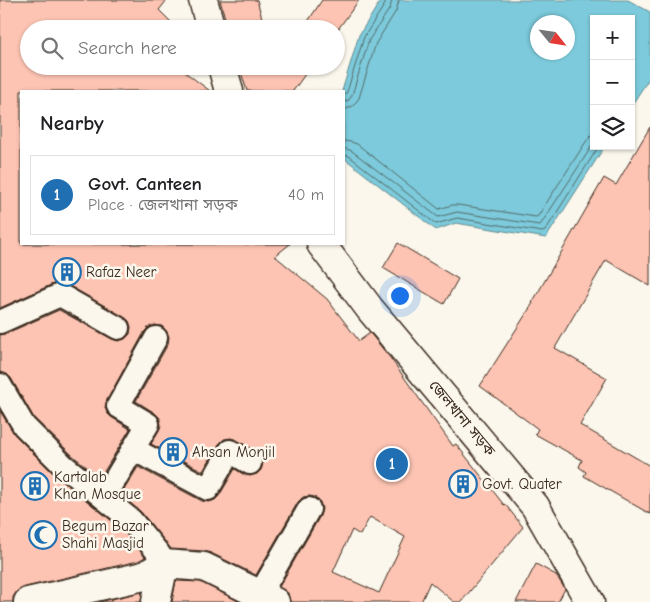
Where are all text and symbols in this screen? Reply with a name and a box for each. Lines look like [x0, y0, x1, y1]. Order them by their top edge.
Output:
north arrow [530, 15, 575, 60]
map controls [590, 15, 635, 150]
button: + [590, 15, 635, 60]
search box [20, 20, 345, 75]
icon: search [38, 34, 66, 62]
text: Search here [78, 37, 177, 59]
button: − [590, 60, 635, 105]
button: layers [590, 105, 635, 150]
text: Nearby [40, 111, 104, 135]
text: Govt. Canteen [88, 173, 202, 195]
text: 1 [54, 186, 60, 204]
text: 40 m [288, 186, 324, 204]
text: Place · জেলখানা সড়ক [88, 196, 238, 214]
building icon: Rafaz Neer [52, 257, 82, 287]
place label: Rafaz Neer [86, 263, 157, 281]
your location [387, 283, 413, 309]
street label: জেলখানা সড়ক [425, 376, 499, 460]
building icon: Ahsan Monjil [158, 437, 188, 467]
place label: Ahsan Monjil [192, 443, 275, 461]
pin: 1 [376, 445, 408, 483]
place label: Kartalab Khan Mosque [54, 468, 141, 503]
building icon: Govt. Quater [448, 469, 478, 499]
building icon: Kartalab Khan Mosque [20, 471, 50, 501]
place label: Govt. Quater [482, 475, 562, 493]
place label: Begum Bazar Shahi Masjid [62, 517, 149, 552]
mosque icon: Begum Bazar Shahi Masjid [28, 520, 58, 550]

